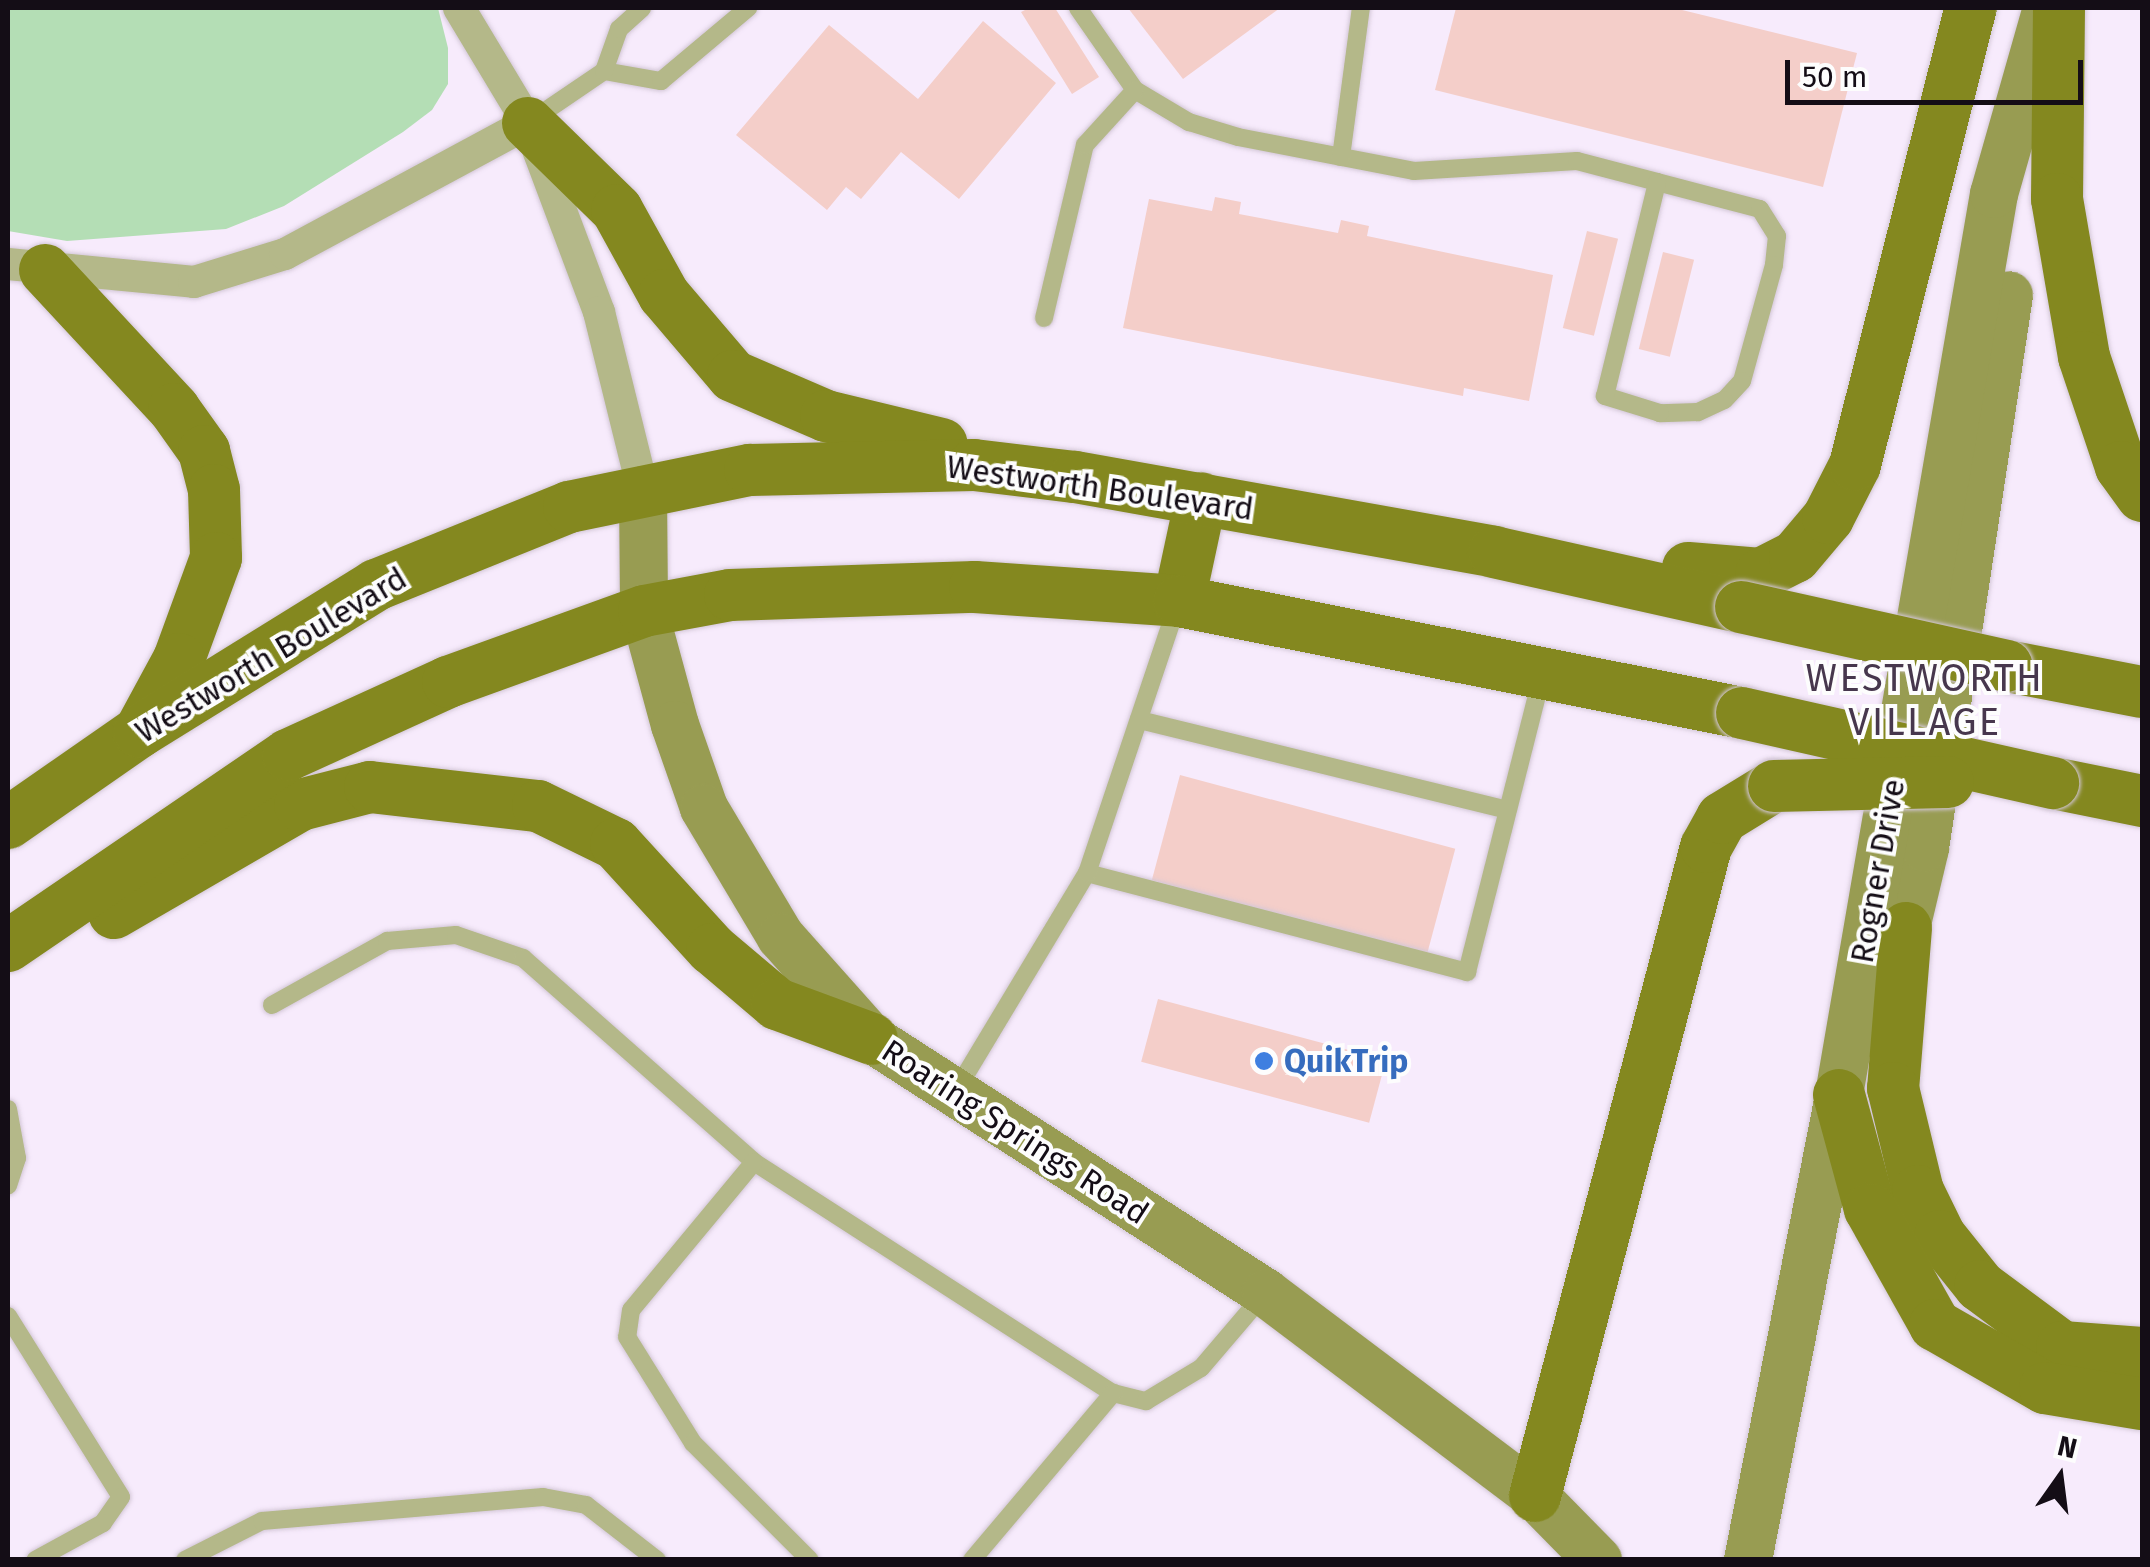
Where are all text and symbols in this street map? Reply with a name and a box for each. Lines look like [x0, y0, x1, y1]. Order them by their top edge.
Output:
scale bar [1790, 40, 2088, 102]
text: 50 m [1802, 59, 1867, 95]
street label: Westworth Boulevard [944, 447, 1256, 529]
street label: Westworth Boulevard [129, 559, 413, 751]
district label: WESTWORTH VILLAGE [1806, 656, 2044, 746]
street label: Rogner Drive [1843, 776, 1913, 966]
street label: Roaring Springs Road [875, 1031, 1155, 1233]
place label: QuikTrip [1284, 1042, 1408, 1080]
marker: QuikTrip [1253, 1050, 1275, 1072]
north arrow [2010, 1427, 2110, 1527]
text: N [2054, 1429, 2080, 1466]

